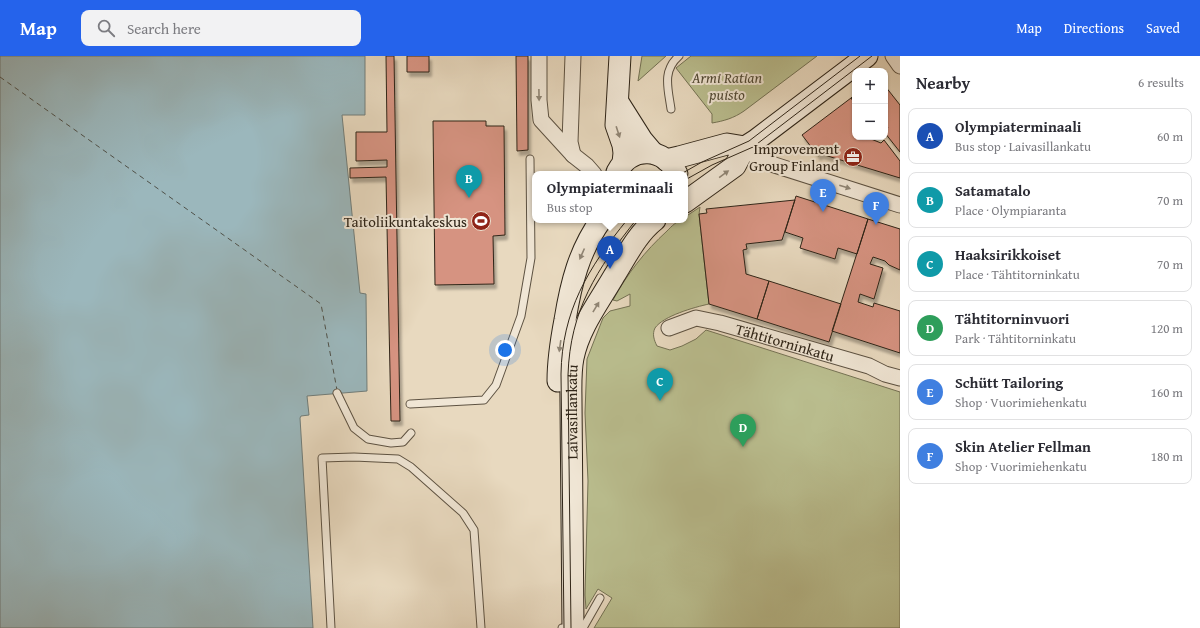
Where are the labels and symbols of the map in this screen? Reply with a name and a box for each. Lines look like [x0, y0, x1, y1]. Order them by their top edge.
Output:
park label: Armi Ratian puisto [691, 67, 762, 105]
one-way arrow [536, 89, 542, 102]
one-way arrow [615, 127, 621, 139]
place label: Improvement Group Finland [749, 138, 840, 176]
office icon: Improvement Group Finland [842, 146, 864, 168]
pin: B [456, 165, 482, 198]
one-way arrow [719, 170, 730, 178]
pin: E [810, 179, 836, 212]
one-way arrow [839, 184, 851, 190]
pin: F [863, 192, 889, 225]
sports icon: Taitoliikuntakeskus [470, 210, 492, 232]
place label: Taitoliikuntakeskus [344, 211, 467, 232]
pin: A [597, 236, 623, 269]
one-way arrow [579, 248, 585, 259]
one-way arrow [592, 302, 600, 312]
street label: Tähtitorninkatu [733, 318, 838, 366]
your location [495, 340, 515, 360]
one-way arrow [557, 340, 563, 352]
street label: Laivasillankatu [560, 363, 582, 460]
pin: C [647, 368, 673, 401]
pin: D [730, 414, 756, 447]

